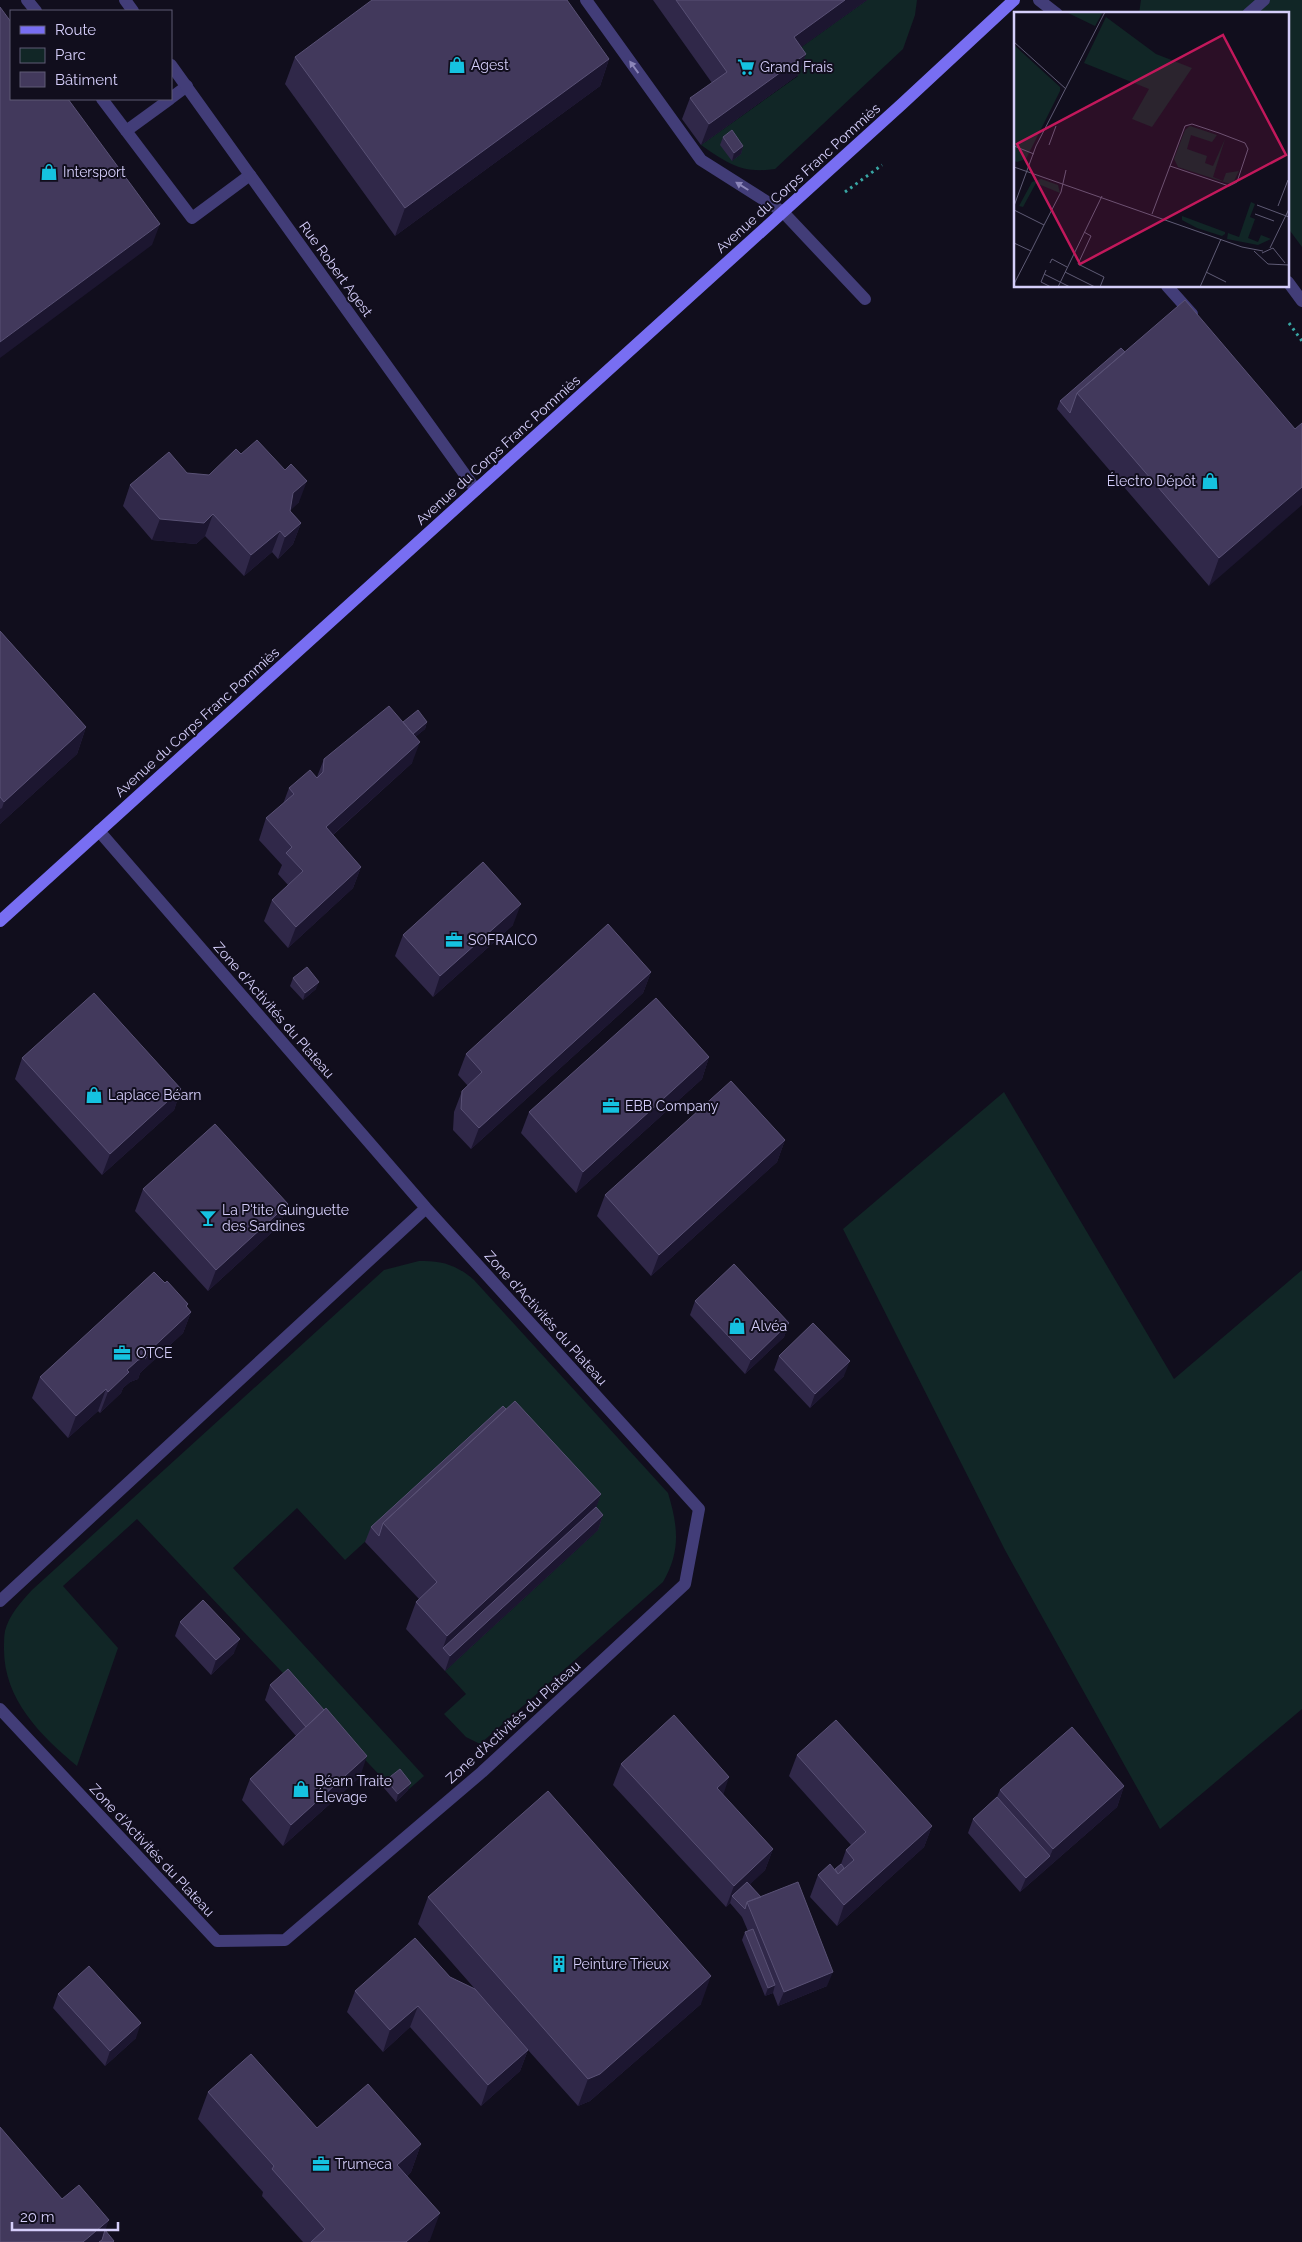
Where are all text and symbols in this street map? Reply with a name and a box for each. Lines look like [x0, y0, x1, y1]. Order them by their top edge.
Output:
legend [10, 10, 172, 100]
inset map [1014, 12, 1290, 288]
text: Route [55, 21, 96, 39]
text: Parc [55, 46, 86, 64]
shop icon: Agest [447, 55, 467, 75]
place label: Agest [471, 57, 509, 73]
supermarket icon: Grand Frais [736, 57, 756, 77]
place label: Grand Frais [760, 59, 833, 75]
one-way arrow [629, 60, 639, 74]
text: Bâtiment [55, 71, 118, 89]
street label: Avenue du Corps Franc Pommiès [713, 100, 884, 256]
shop icon: Intersport [39, 162, 59, 182]
place label: Intersport [63, 164, 126, 180]
one-way arrow [735, 181, 748, 190]
street label: Rue Robert Agest [296, 218, 376, 320]
street label: Avenue du Corps Franc Pommiès [413, 372, 584, 528]
shop icon: Électro Dépôt [1200, 471, 1220, 491]
place label: Électro Dépôt [1107, 472, 1196, 489]
street label: Avenue du Corps Franc Pommiès [112, 644, 283, 800]
office icon: SOFRAICO [444, 930, 464, 950]
place label: SOFRAICO [468, 932, 537, 948]
street label: Zone d'Activités du Plateau [211, 939, 337, 1081]
shop icon: Laplace Béarn [84, 1085, 104, 1105]
place label: Laplace Béarn [108, 1087, 202, 1103]
office icon: EBB Company [601, 1096, 621, 1116]
place label: EBB Company [625, 1098, 719, 1114]
place label: La P'tite Guinguette des Sardines [222, 1202, 349, 1234]
bar icon: La P'tite Guinguette des Sardines [198, 1208, 218, 1228]
street label: Zone d'Activités du Plateau [481, 1248, 611, 1388]
shop icon: Alvéa [727, 1316, 747, 1336]
place label: Alvéa [751, 1318, 787, 1334]
office icon: OTCE [112, 1343, 132, 1363]
place label: OTCE [136, 1345, 173, 1361]
street label: Zone d'Activités du Plateau [443, 1657, 583, 1787]
place label: Béarn Traite Élevage [315, 1773, 392, 1805]
shop icon: Béarn Traite Élevage [291, 1779, 311, 1799]
street label: Zone d'Activités du Plateau [86, 1780, 218, 1920]
building icon: Peinture Trieux [549, 1954, 569, 1974]
place label: Peinture Trieux [573, 1956, 669, 1972]
office icon: Trumeca [311, 2154, 331, 2174]
place label: Trumeca [335, 2156, 392, 2172]
scale bar [12, 2200, 119, 2232]
text: 20 m [20, 2208, 55, 2226]

